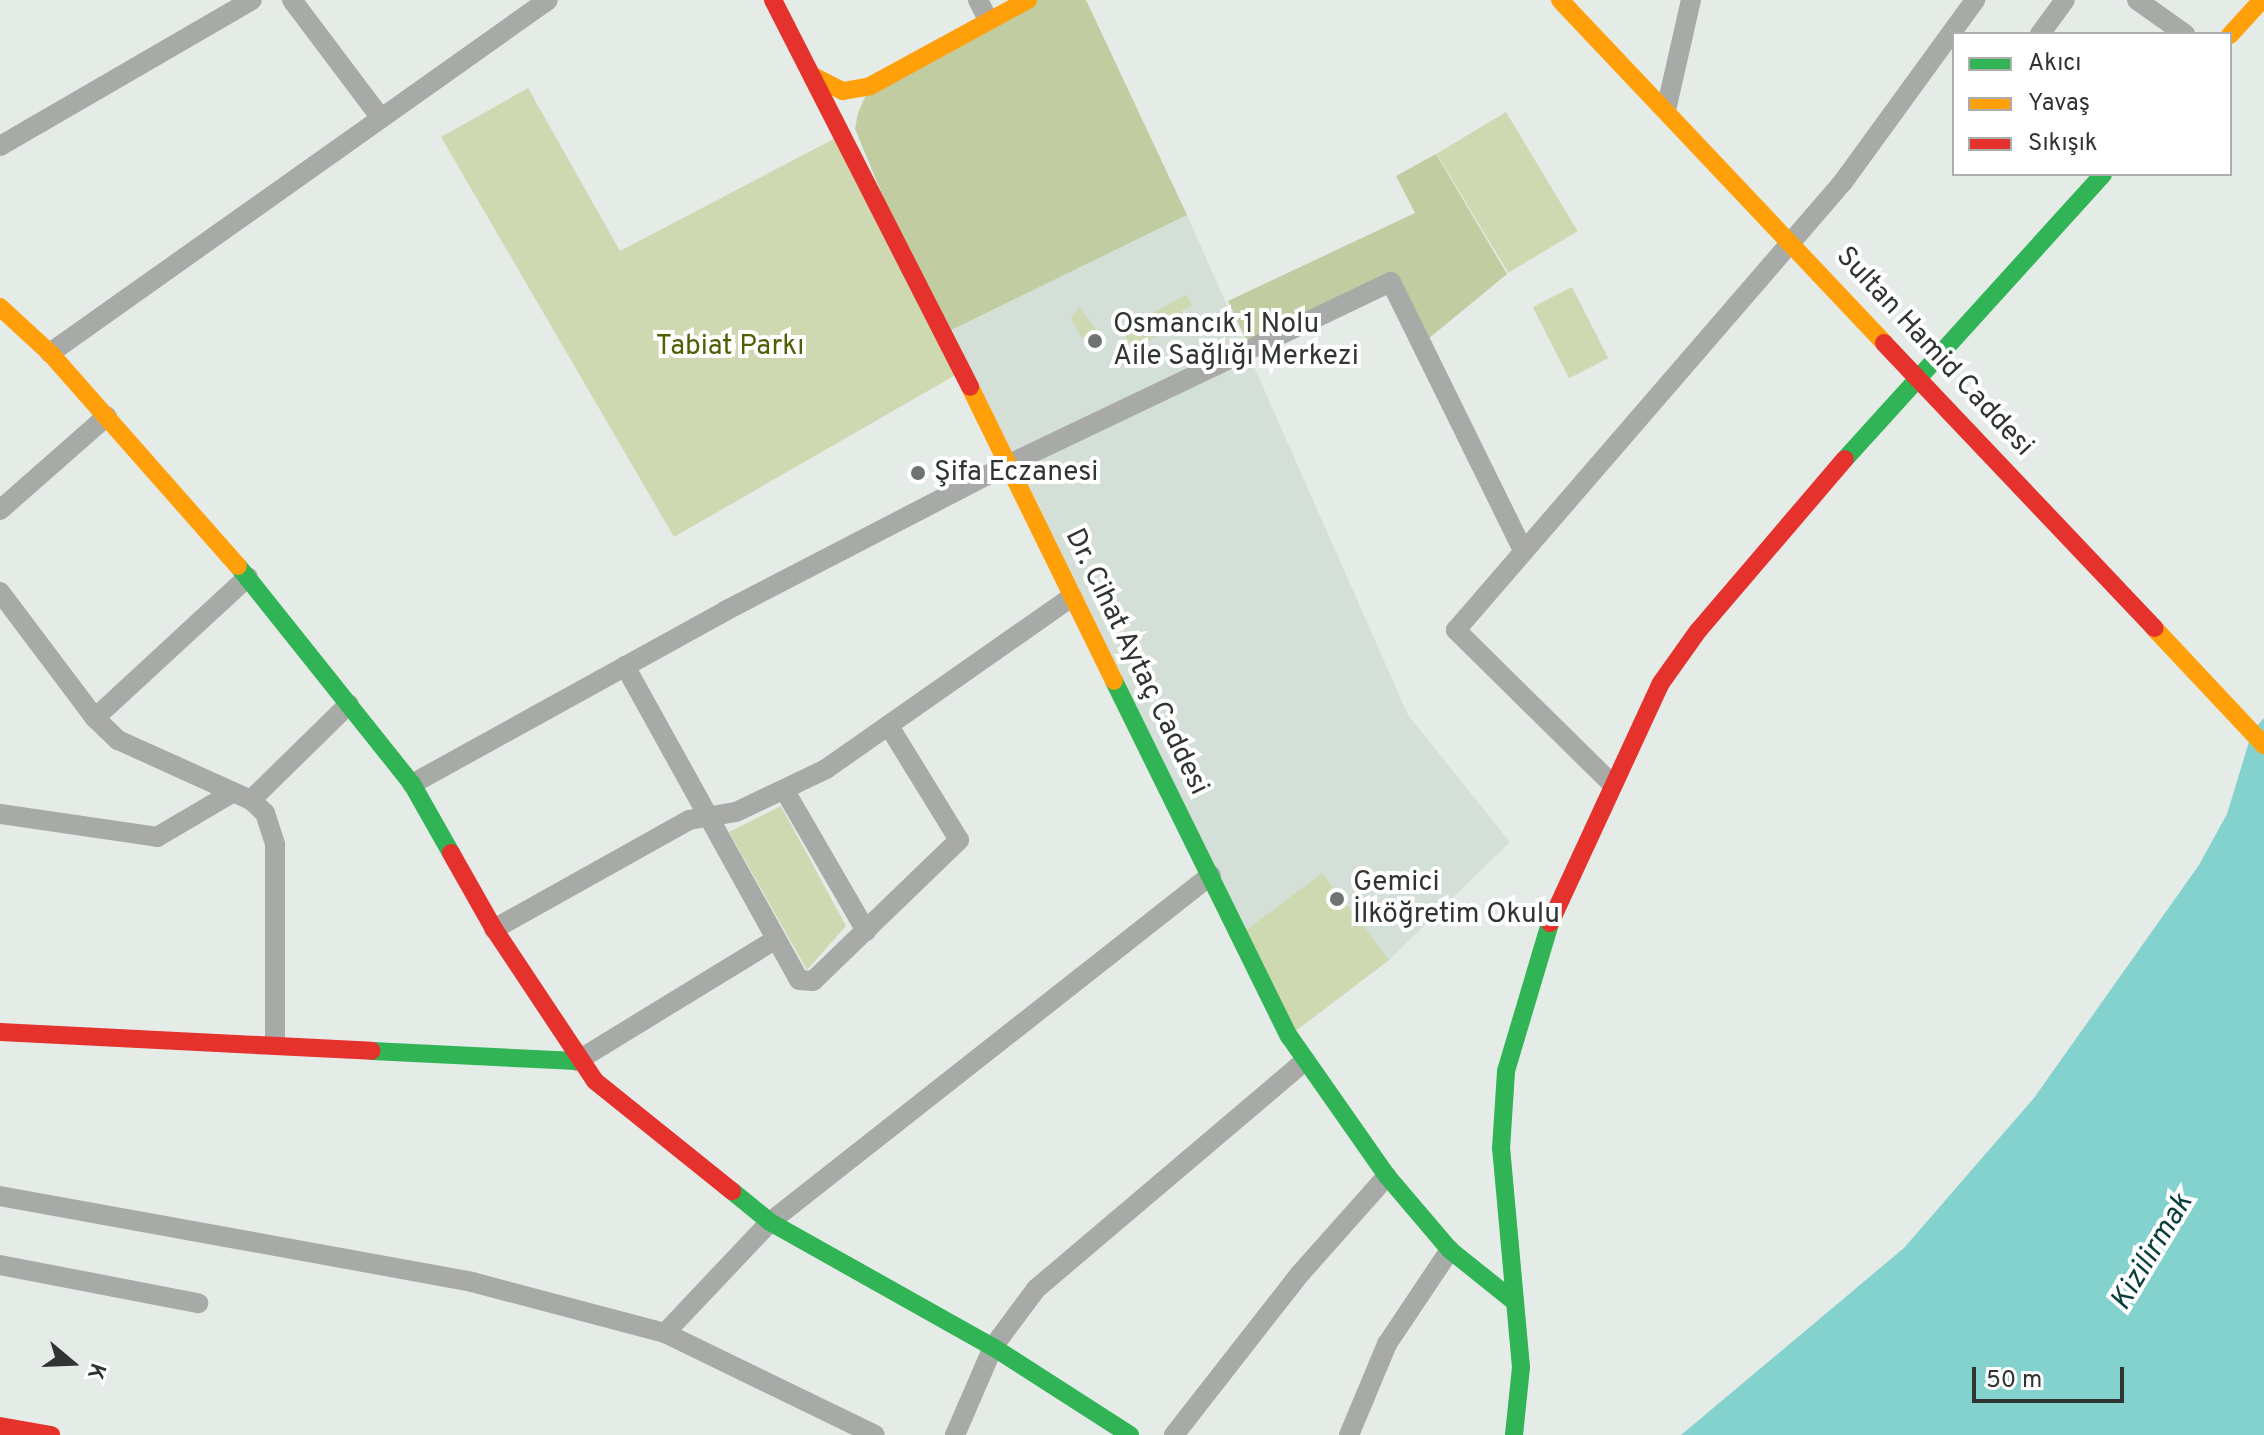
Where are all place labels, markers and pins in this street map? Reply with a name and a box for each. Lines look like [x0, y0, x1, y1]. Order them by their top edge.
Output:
place label: Osmancık 1 Nolu Aile Sağlığı Merkezi [1113, 308, 1359, 374]
marker: Osmancık 1 Nolu Aile Sağlığı Merkezi [1084, 330, 1106, 352]
place label: Şifa Eczanesi [934, 456, 1098, 490]
marker: Şifa Eczanesi [909, 464, 927, 482]
place label: Gemici İlköğretim Okulu [1353, 866, 1560, 932]
marker: Gemici İlköğretim Okulu [1328, 890, 1346, 908]

